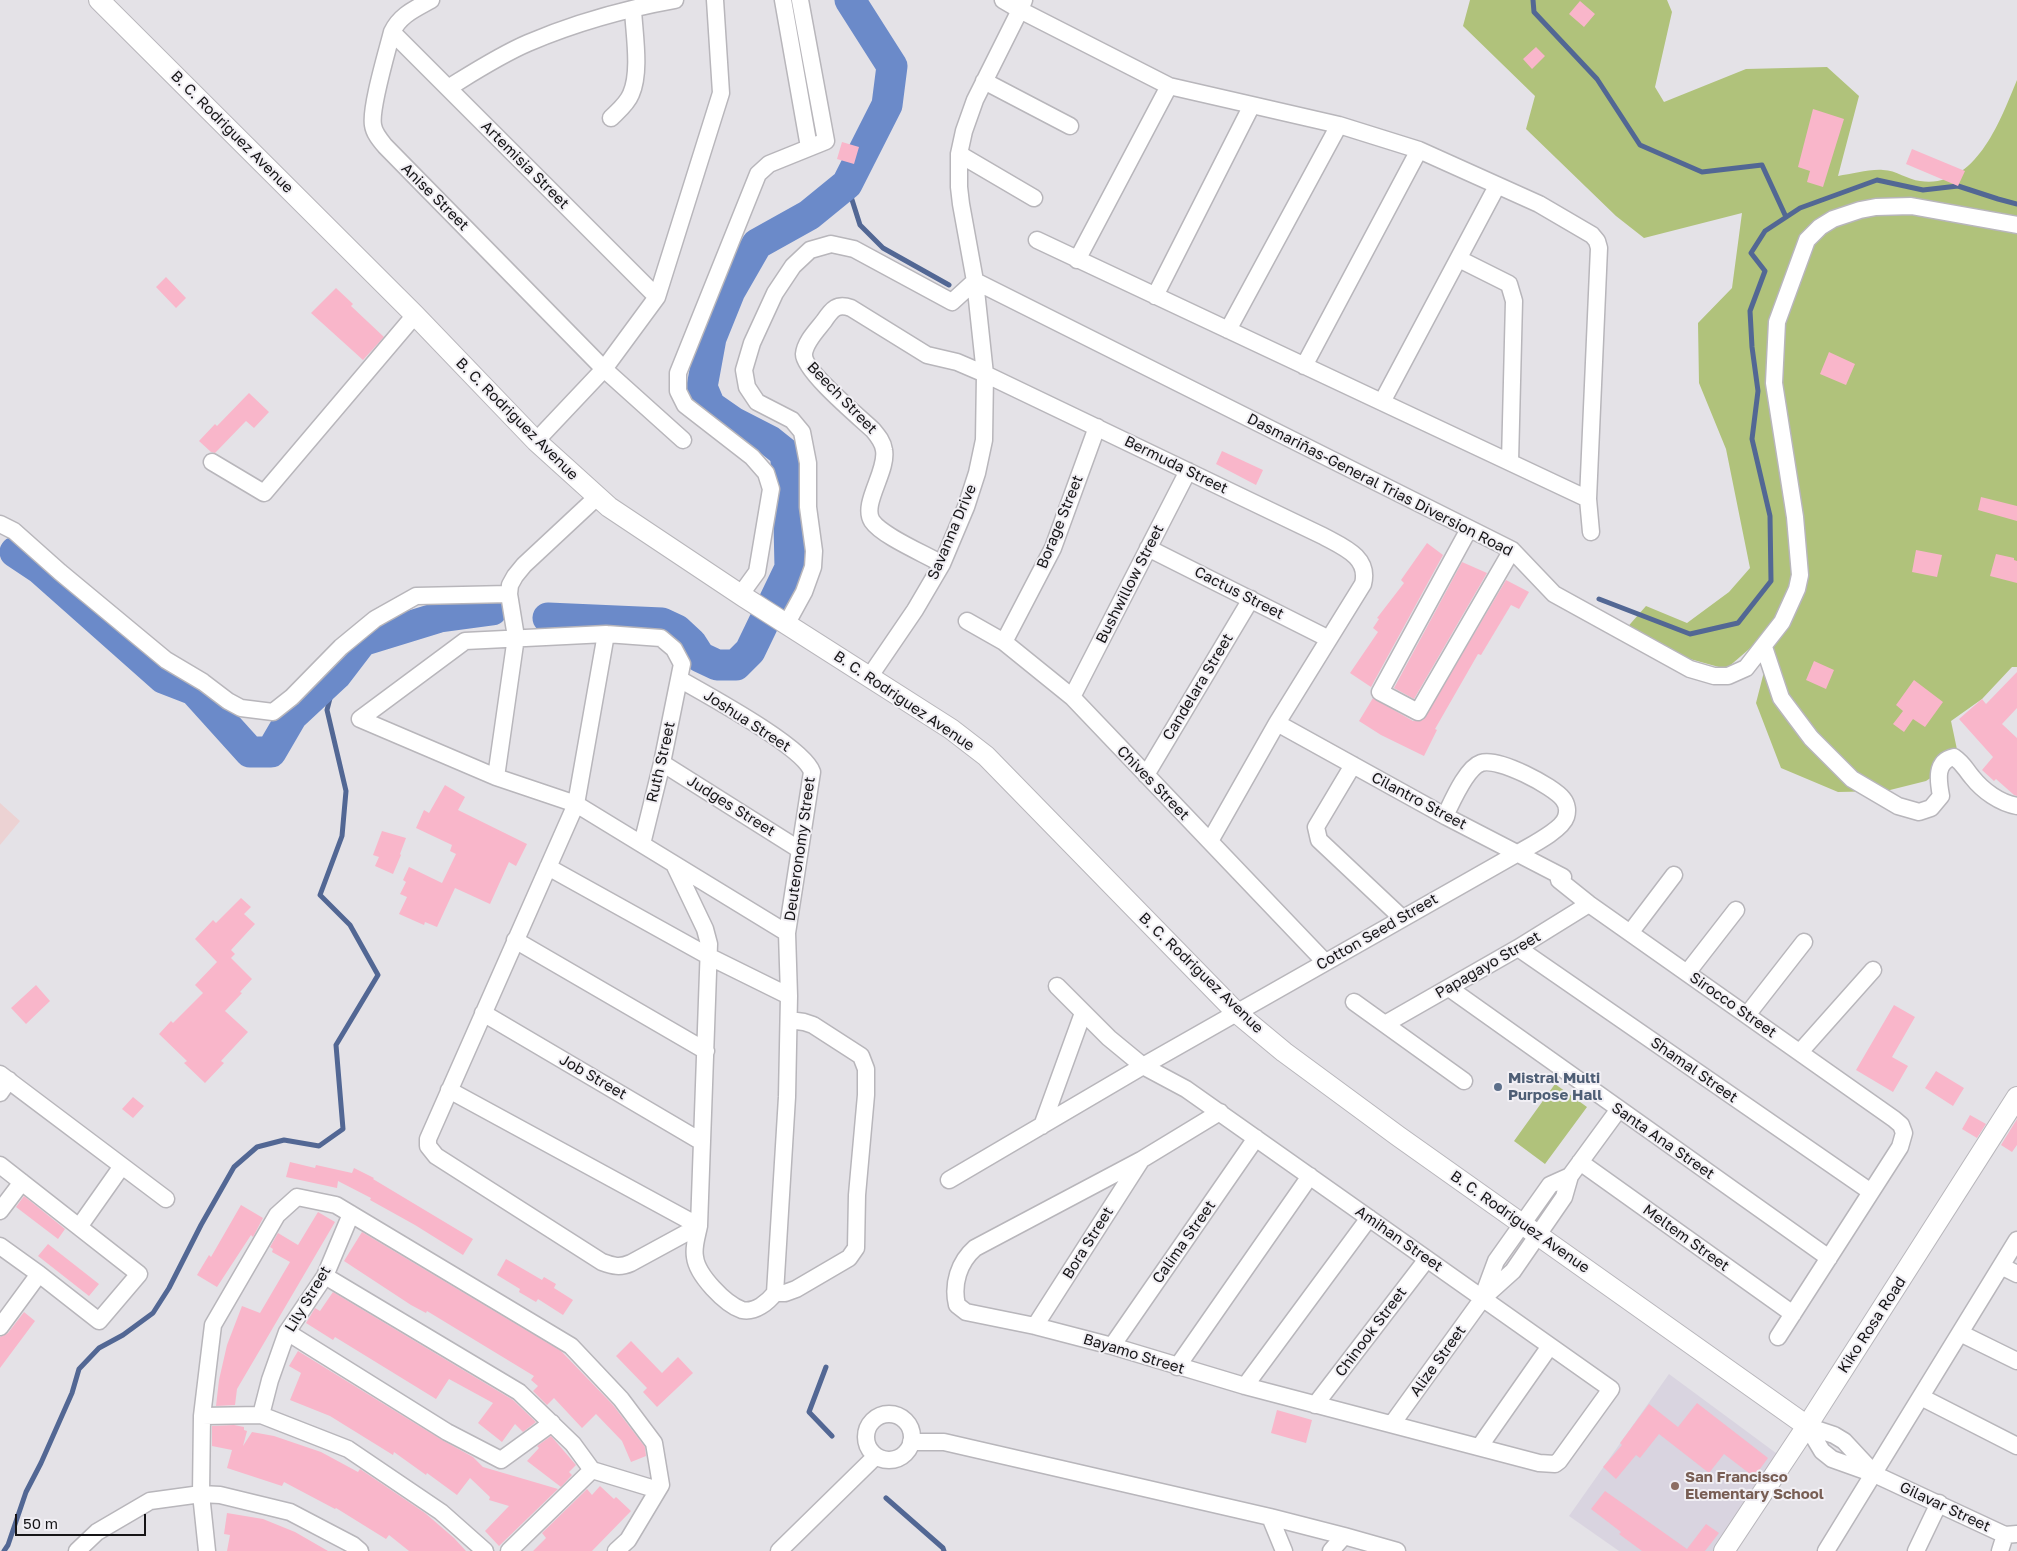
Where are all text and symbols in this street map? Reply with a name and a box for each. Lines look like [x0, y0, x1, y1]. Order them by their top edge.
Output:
street label: B. C. Rodriguez Avenue [167, 67, 297, 197]
street label: Artemisia Street [477, 117, 573, 213]
street label: Anise Street [397, 159, 473, 235]
street label: B. C. Rodriguez Avenue [452, 354, 582, 484]
street label: Beech Street [803, 358, 881, 438]
street label: Dasmariñas-General Trias Diversion Road [1244, 410, 1516, 560]
street label: Bermuda Street [1121, 432, 1231, 498]
street label: Borage Street [1033, 473, 1087, 571]
street label: Savanna Drive [924, 482, 980, 582]
street label: Bushwillow Street [1092, 522, 1168, 646]
street label: Cactus Street [1191, 563, 1287, 623]
street label: Candelara Street [1159, 630, 1237, 744]
street label: B. C. Rodriguez Avenue [830, 647, 978, 755]
street label: Joshua Street [700, 686, 794, 756]
street label: Ruth Street [643, 720, 679, 804]
street label: Chives Street [1113, 742, 1193, 824]
street label: Cilantro Street [1368, 768, 1470, 834]
street label: Judges Street [684, 772, 778, 840]
street label: Deuteronomy Street [781, 776, 819, 922]
street label: Cotton Seed Street [1313, 890, 1441, 974]
street label: B. C. Rodriguez Avenue [1135, 909, 1267, 1037]
street label: Papagayo Street [1432, 928, 1544, 1002]
street label: Sirocco Street [1686, 968, 1780, 1042]
street label: Shamal Street [1647, 1033, 1741, 1107]
street label: Job Street [556, 1051, 630, 1103]
place label: Mistral Multi Purpose Hall [1508, 1069, 1602, 1104]
marker: Mistral Multi Purpose Hall [1492, 1081, 1504, 1093]
street label: Santa Ana Street [1608, 1099, 1718, 1183]
street label: B. C. Rodriguez Avenue [1447, 1167, 1593, 1277]
street label: Calima Street [1149, 1197, 1219, 1287]
street label: Meltem Street [1639, 1201, 1733, 1275]
street label: Amihan Street [1352, 1202, 1446, 1276]
street label: Bora Street [1059, 1204, 1117, 1282]
street label: Lily Street [281, 1263, 335, 1335]
street label: Kiko Rosa Road [1834, 1273, 1910, 1377]
street label: Chinook Street [1332, 1284, 1410, 1380]
street label: Alize Street [1406, 1322, 1470, 1400]
street label: Bayamo Street [1081, 1330, 1187, 1378]
place label: San Francisco Elementary School [1685, 1468, 1824, 1503]
street label: Gilavar Street [1897, 1478, 1993, 1536]
marker: San Francisco Elementary School [1669, 1480, 1681, 1492]
scale bar [18, 1504, 149, 1536]
text: 50 m [23, 1514, 58, 1532]

